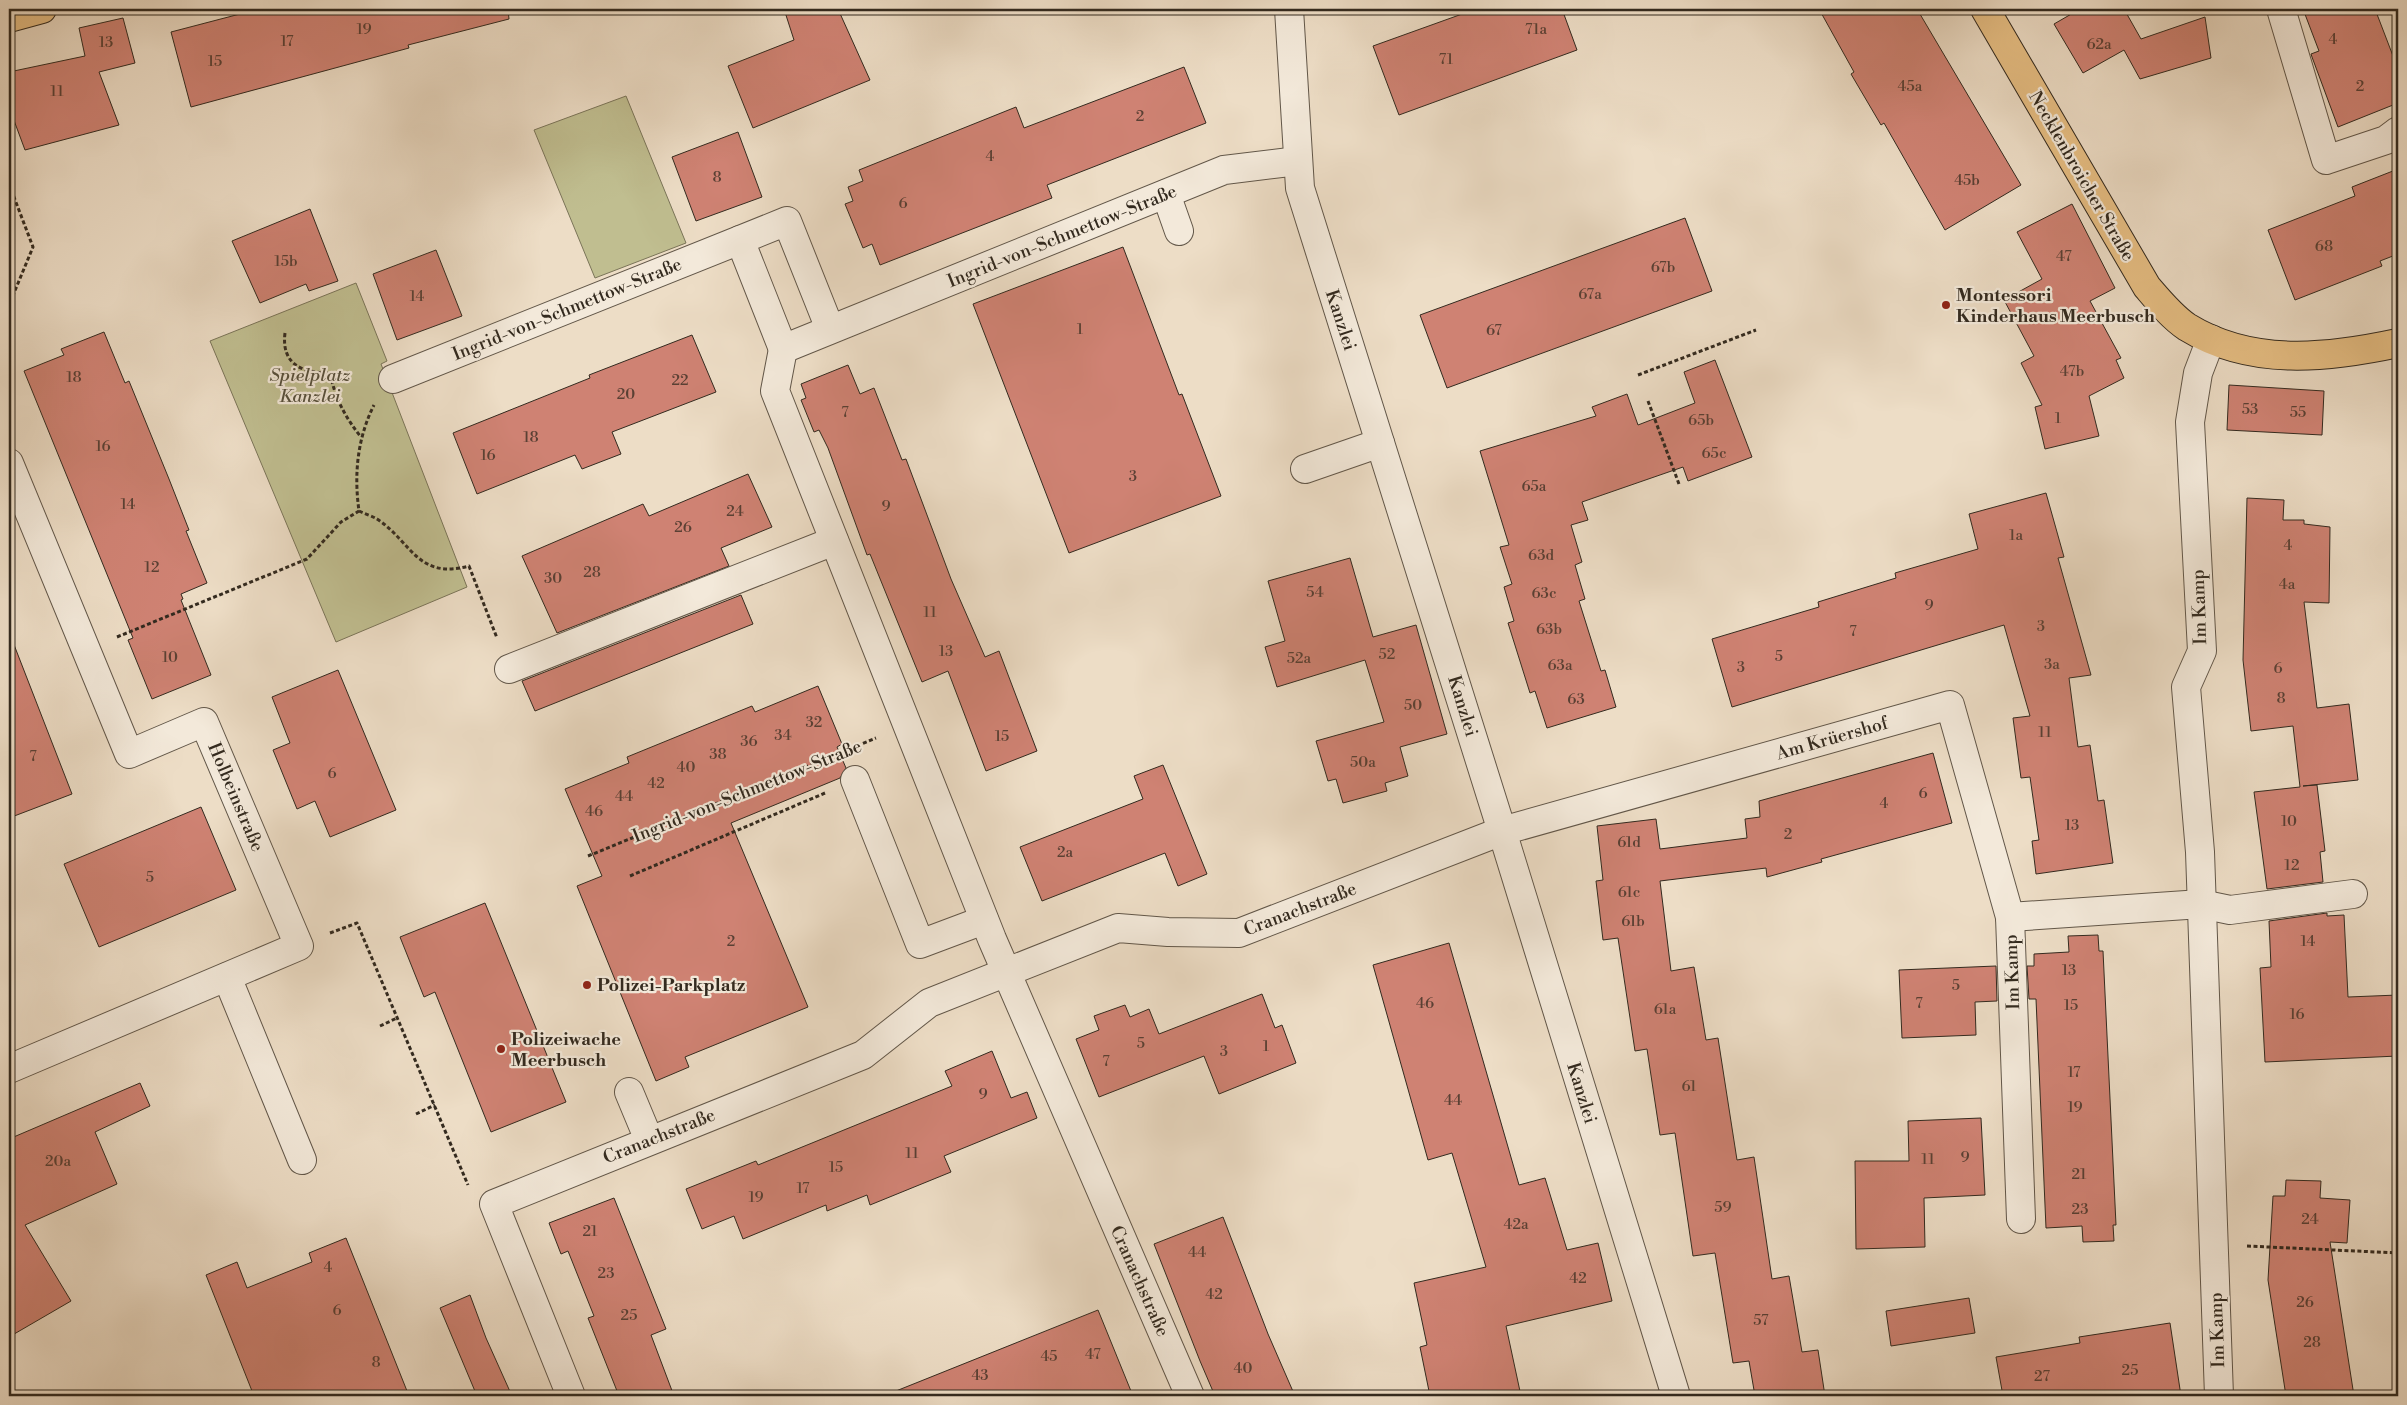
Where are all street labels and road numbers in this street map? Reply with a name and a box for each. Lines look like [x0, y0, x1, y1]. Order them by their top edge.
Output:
street label: Necklenbroicher Straße [2023, 87, 2140, 265]
street label: Ingrid-von-Schmettow-Straße [944, 180, 1180, 293]
street label: Ingrid-von-Schmettow-Straße [449, 253, 685, 366]
street label: Kanzlei [1320, 287, 1361, 354]
street label: Im Kamp [2187, 569, 2212, 645]
street label: Kanzlei [1442, 673, 1483, 740]
street label: Am Krüershof [1773, 711, 1892, 766]
street label: Ingrid-von-Schmettow-Straße [629, 735, 865, 848]
street label: Holbeinstraße [202, 739, 269, 855]
street label: Cranachstraße [1240, 877, 1360, 942]
street label: Im Kamp [2000, 934, 2025, 1010]
street label: Kanzlei [1561, 1060, 1602, 1127]
street label: Cranachstraße [600, 1103, 719, 1169]
street label: Cranachstraße [1105, 1222, 1174, 1340]
street label: Im Kamp [2205, 1292, 2230, 1368]

